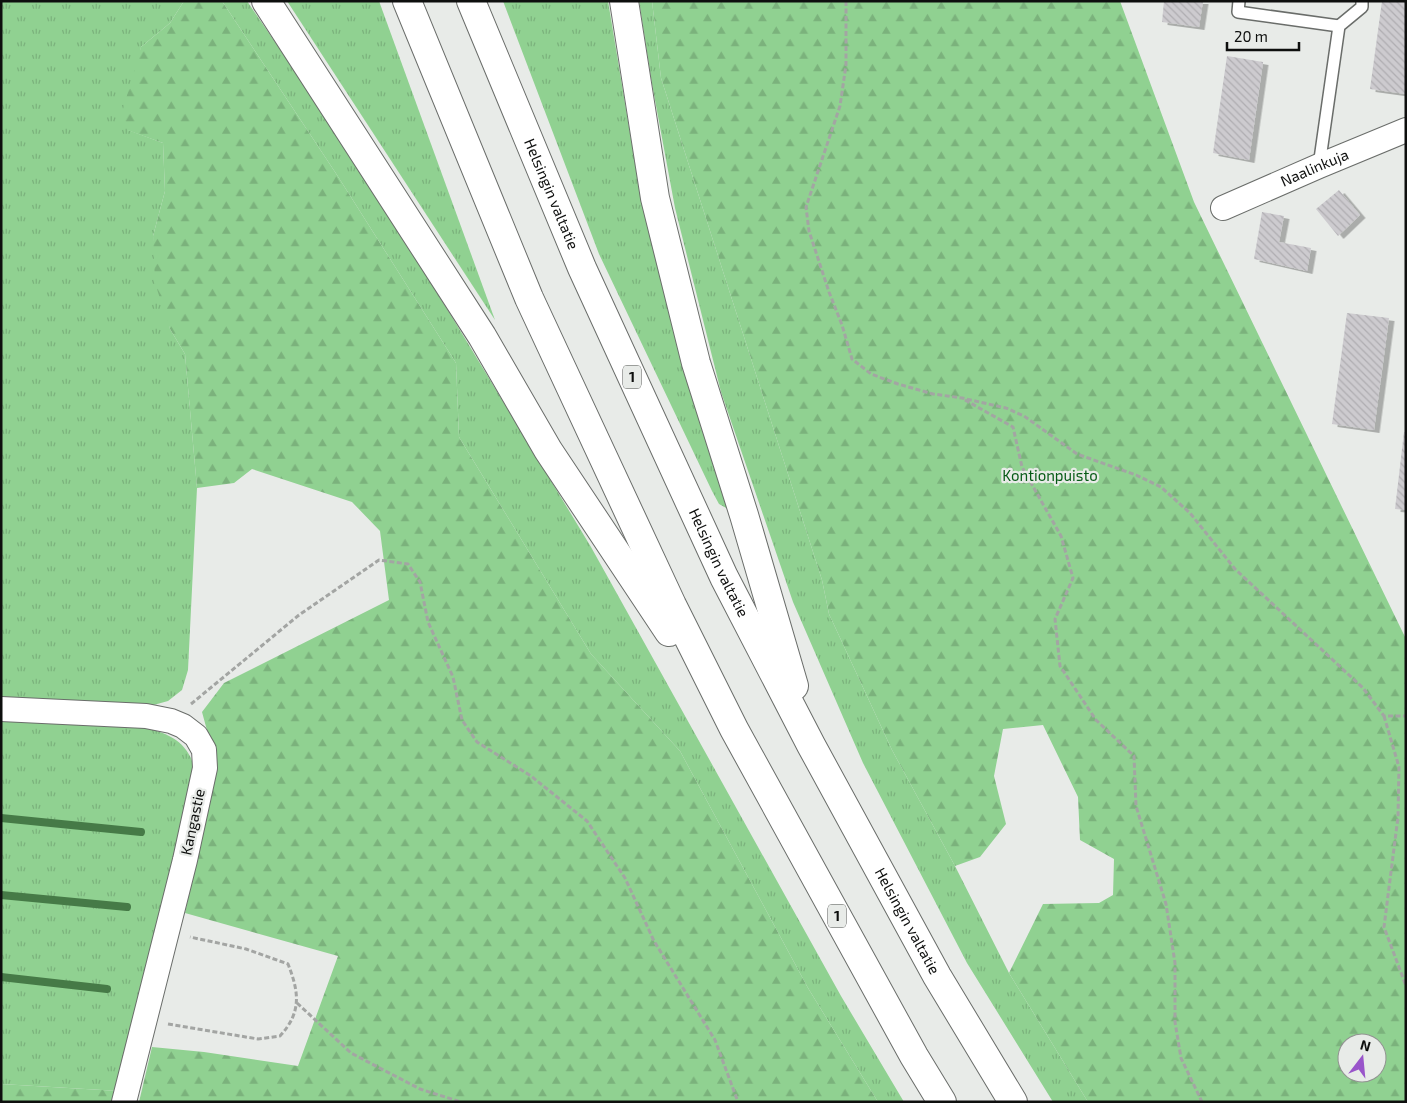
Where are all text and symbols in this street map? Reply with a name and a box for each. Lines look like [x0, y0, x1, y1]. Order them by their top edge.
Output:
scale bar [1227, 20, 1300, 52]
text: 20 m [1234, 27, 1268, 45]
street label: Helsingin valtatie [521, 135, 583, 252]
street label: Naalinkuja [1278, 145, 1351, 190]
road number: 1 [623, 366, 641, 388]
park label: Kontionpuisto [1002, 466, 1098, 484]
street label: Helsingin valtatie [686, 505, 753, 620]
street label: Kangastie [176, 787, 208, 857]
street label: Helsingin valtatie [872, 864, 944, 977]
road number: 1 [828, 904, 846, 928]
north arrow [1337, 1033, 1387, 1083]
text: N [1359, 1035, 1373, 1055]

